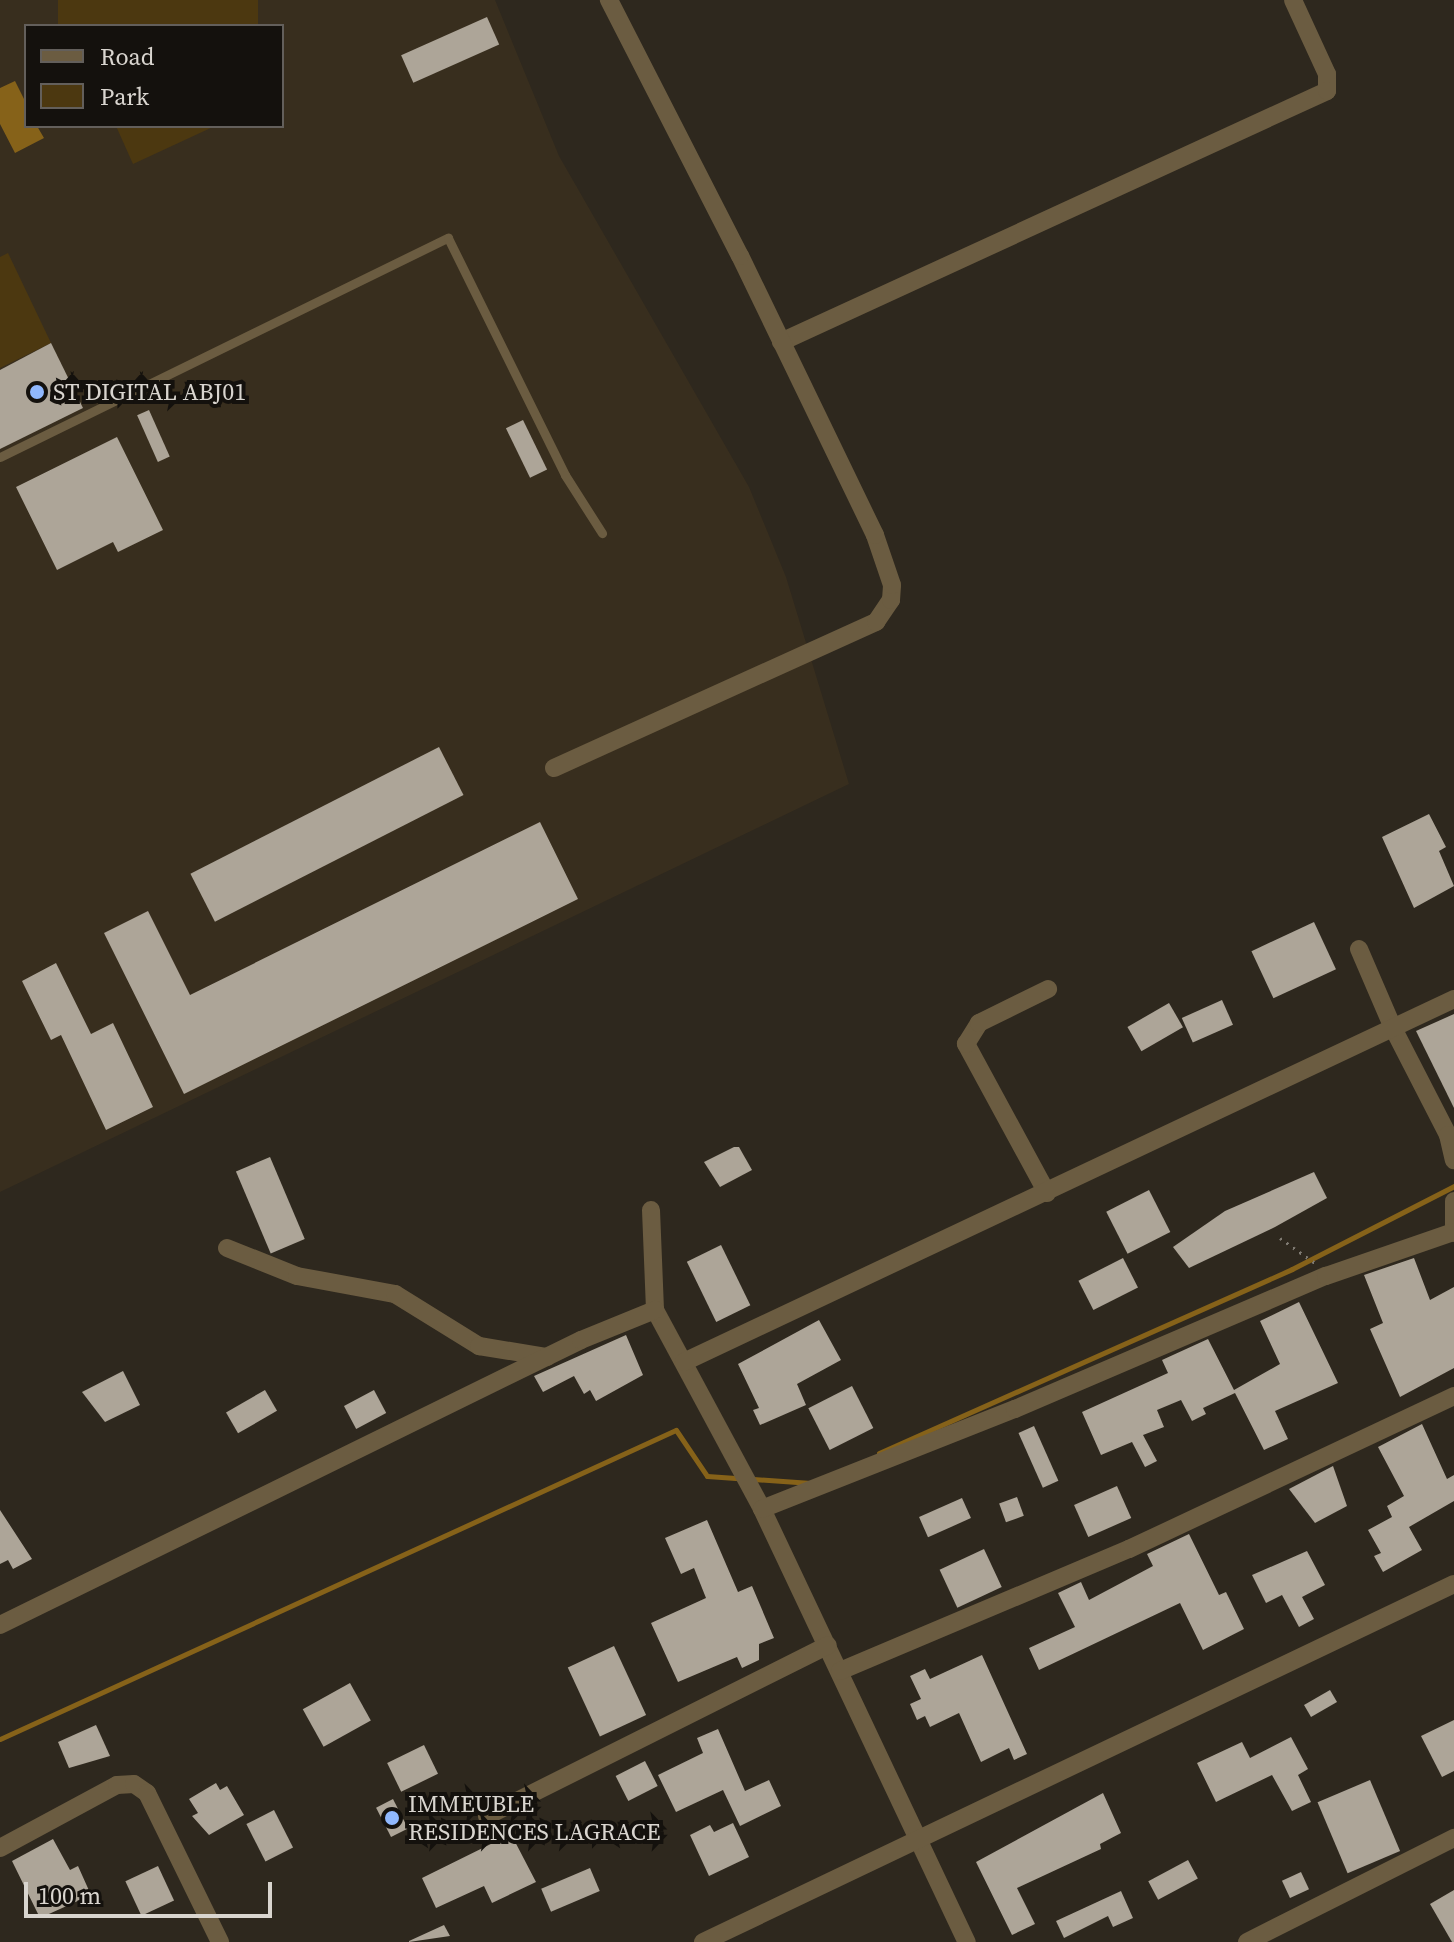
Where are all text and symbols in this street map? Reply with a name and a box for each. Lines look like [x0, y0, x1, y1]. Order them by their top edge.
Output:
legend [24, 24, 284, 128]
text: Road [100, 40, 154, 73]
text: Park [100, 80, 149, 113]
place label: ST DIGITAL ABJ01 [53, 378, 247, 406]
marker: ST DIGITAL ABJ01 [28, 383, 46, 401]
place label: IMMEUBLE RESIDENCES LAGRACE [408, 1790, 660, 1846]
marker: IMMEUBLE RESIDENCES LAGRACE [383, 1809, 401, 1827]
scale bar [28, 1866, 276, 1916]
text: 100 m [38, 1879, 101, 1912]

